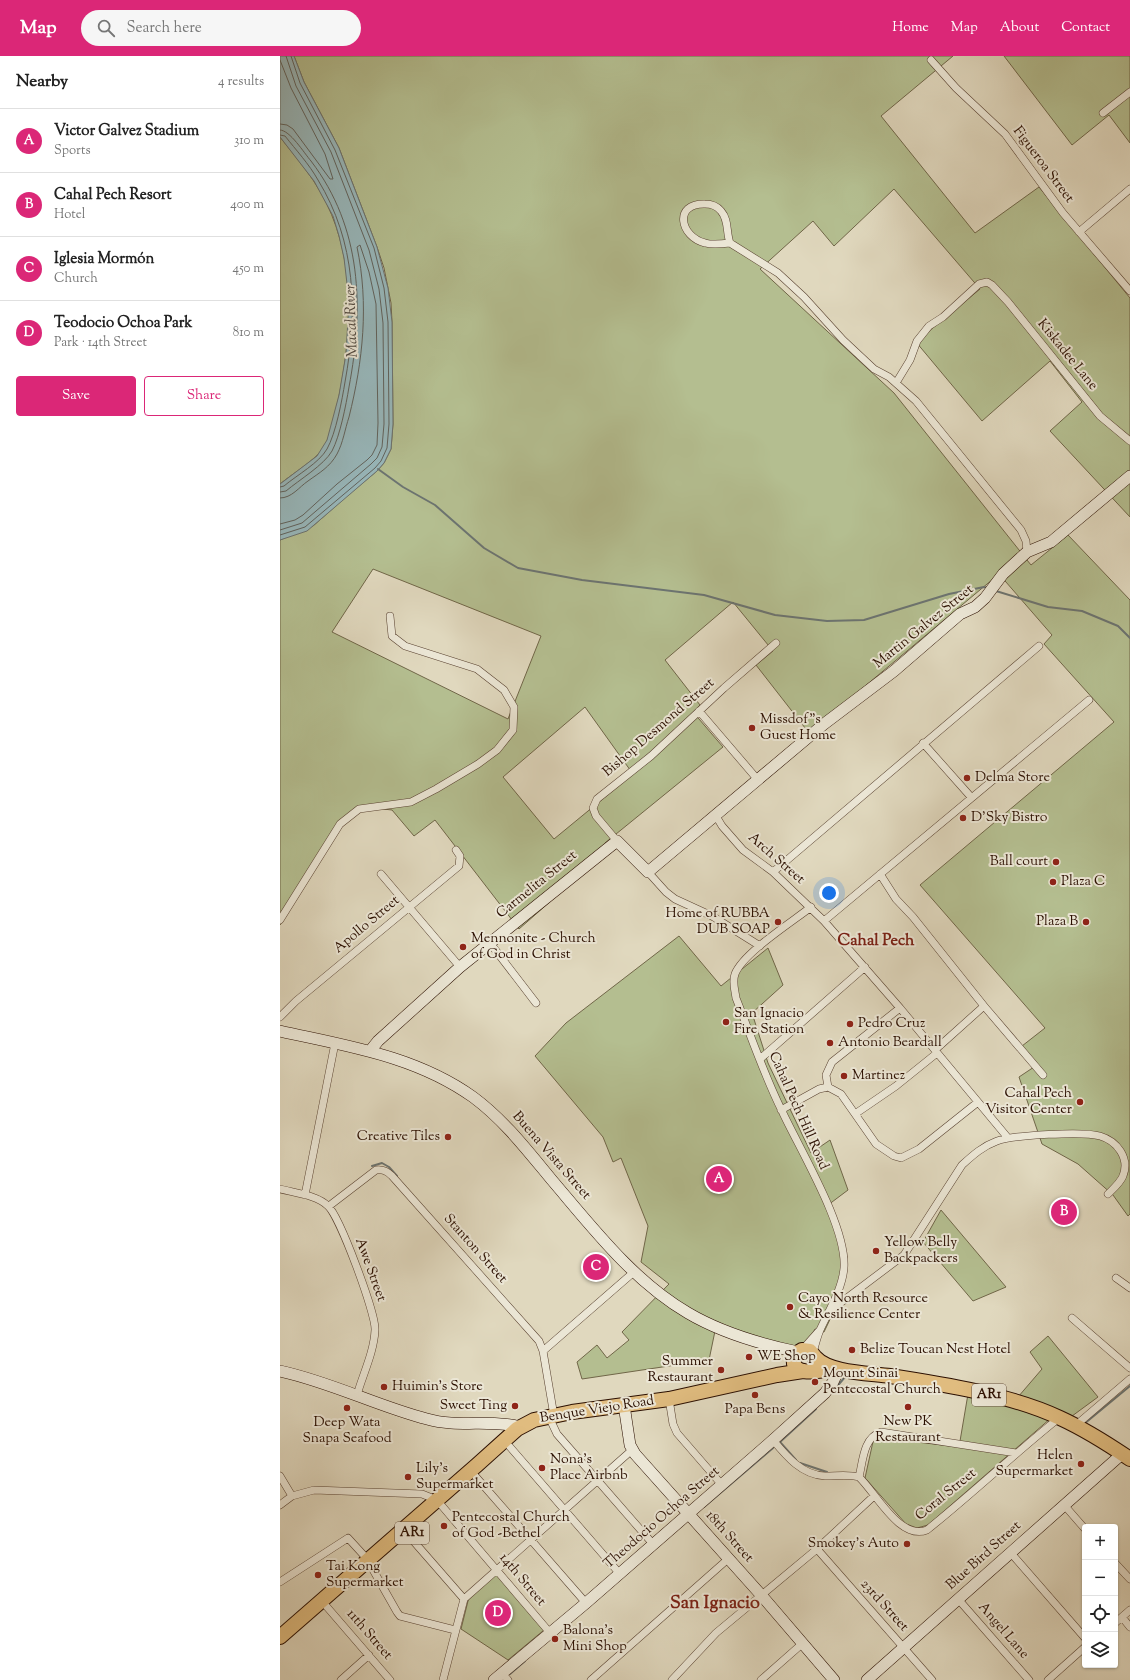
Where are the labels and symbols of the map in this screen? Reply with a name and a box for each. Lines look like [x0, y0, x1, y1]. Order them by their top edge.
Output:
street label: Figueroa Street [1008, 122, 1079, 208]
water label: Macal River [340, 283, 364, 358]
street label: Kiskadee Lane [1032, 315, 1102, 395]
street label: Martin Galvez Street [870, 580, 979, 674]
street label: Bishop Desmond Street [599, 674, 719, 782]
place label: Missdof"s Guest Home [760, 710, 836, 746]
marker: Missdof"s Guest Home [747, 723, 757, 733]
place label: Delma Store [975, 768, 1050, 788]
marker: Delma Store [962, 773, 972, 783]
place label: D’Sky Bistro [971, 808, 1048, 828]
marker: D’Sky Bistro [958, 813, 968, 823]
street label: Arch Street [743, 829, 809, 890]
street label: Carmelita Street [492, 846, 582, 924]
place label: Ball court [990, 852, 1048, 872]
marker: Ball court [1051, 857, 1061, 867]
place label: Plaza C [1061, 872, 1105, 892]
marker: Plaza C [1048, 877, 1058, 887]
your location [819, 883, 839, 903]
street label: Apollo Street [330, 891, 405, 959]
place label: Home of RUBBA DUB SOAP [666, 904, 771, 940]
place label: Plaza B [1036, 912, 1078, 932]
marker: Home of RUBBA DUB SOAP [773, 917, 783, 927]
marker: Plaza B [1081, 917, 1091, 927]
place label: Mennonite - Church of God in Christ [471, 929, 596, 965]
district label: Cahal Pech [837, 930, 915, 953]
marker: Mennonite - Church of God in Christ [458, 942, 468, 952]
place label: San Ignacio Fire Station [734, 1004, 804, 1040]
place label: Pedro Cruz [858, 1014, 925, 1034]
marker: San Ignacio Fire Station [721, 1017, 731, 1027]
marker: Pedro Cruz [845, 1019, 855, 1029]
place label: Antonio Beardall [838, 1033, 942, 1053]
marker: Antonio Beardall [825, 1038, 835, 1048]
street label: Cahal Pech Hill Road [763, 1049, 833, 1173]
place label: Martinez [852, 1066, 905, 1086]
marker: Martinez [839, 1071, 849, 1081]
place label: Cahal Pech Visitor Center [985, 1084, 1073, 1120]
marker: Cahal Pech Visitor Center [1075, 1097, 1085, 1107]
street label: Buena Vista Street [507, 1107, 595, 1205]
place label: Creative Tiles [357, 1127, 440, 1147]
marker: Creative Tiles [443, 1132, 453, 1142]
pin: A [706, 1164, 732, 1194]
pin: B [1051, 1197, 1077, 1227]
street label: Stanton Street [438, 1210, 512, 1288]
place label: Yellow Belly Backpackers [884, 1233, 958, 1269]
street label: Awe Street [349, 1235, 391, 1305]
marker: Yellow Belly Backpackers [871, 1246, 881, 1256]
pin: C [583, 1252, 609, 1282]
place label: Cayo North Resource & Resilience Center [798, 1289, 928, 1325]
marker: Cayo North Resource & Resilience Center [785, 1302, 795, 1312]
place label: Belize Toucan Nest Hotel [860, 1340, 1011, 1360]
marker: Belize Toucan Nest Hotel [847, 1345, 857, 1355]
place label: WE Shop [757, 1347, 816, 1367]
place label: Summer Restaurant [648, 1352, 714, 1388]
marker: WE Shop [744, 1352, 754, 1362]
place label: Mount Sinai Pentecostal Church [823, 1364, 941, 1400]
marker: Summer Restaurant [716, 1365, 726, 1375]
place label: Huimin's Store [392, 1377, 483, 1397]
marker: Mount Sinai Pentecostal Church [810, 1377, 820, 1387]
marker: Huimin's Store [379, 1382, 389, 1392]
road number: AR1 [972, 1384, 1006, 1406]
marker: Papa Bens [750, 1390, 760, 1400]
street label: Benque Viejo Road [538, 1391, 656, 1429]
place label: Sweet Ting [440, 1396, 507, 1416]
place label: Papa Bens [725, 1400, 785, 1420]
marker: Sweet Ting [510, 1401, 520, 1411]
marker: New PK Restaurant [903, 1402, 913, 1412]
marker: Deep Wata Snapa Seafood [342, 1403, 352, 1413]
place label: New PK Restaurant [875, 1412, 941, 1448]
place label: Deep Wata Snapa Seafood [302, 1413, 392, 1449]
place label: Helen Supermarket [995, 1446, 1073, 1482]
place label: Nona's Place Airbnb [550, 1450, 628, 1486]
place label: Lily's Supermarket [416, 1459, 494, 1495]
marker: Helen Supermarket [1076, 1459, 1086, 1469]
street label: Theodocio Ochoa Street [600, 1462, 725, 1574]
marker: Nona's Place Airbnb [537, 1463, 547, 1473]
street label: Coral Street [911, 1464, 981, 1526]
marker: Lily's Supermarket [403, 1472, 413, 1482]
street label: 18th Street [700, 1507, 758, 1568]
place label: Pentecostal Church of God -Bethel [452, 1508, 570, 1544]
street label: Blue Bird Street [942, 1517, 1026, 1595]
marker: Pentecostal Church of God -Bethel [439, 1521, 449, 1531]
road number: AR1 [395, 1522, 429, 1544]
place label: Smokey's Auto [808, 1534, 899, 1554]
marker: Smokey's Auto [902, 1539, 912, 1549]
street label: 14th Street [494, 1549, 550, 1611]
place label: Tai Kong Supermarket [326, 1557, 404, 1593]
marker: Tai Kong Supermarket [313, 1570, 323, 1580]
street label: 23rd Street [855, 1575, 913, 1637]
district label: San Ignacio [670, 1591, 760, 1617]
pin: D [485, 1598, 511, 1628]
street label: Angel Lane [973, 1598, 1033, 1664]
street label: 11th Street [341, 1605, 397, 1665]
place label: Balona's Mini Shop [563, 1621, 627, 1657]
marker: Balona's Mini Shop [550, 1634, 560, 1644]

